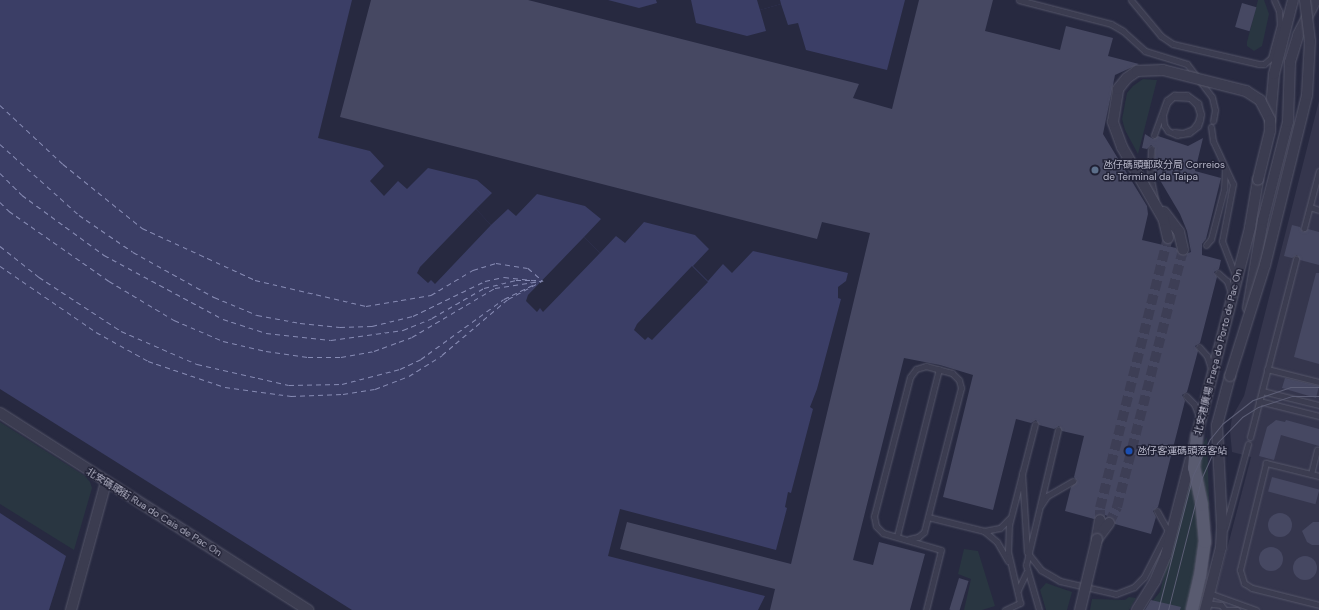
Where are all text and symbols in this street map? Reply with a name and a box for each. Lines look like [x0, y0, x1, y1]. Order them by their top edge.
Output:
place label: 氹仔碼頭郵政分局 Correios de Terminal da Taipa [1103, 158, 1225, 182]
marker: 氹仔碼頭郵政分局 Correios de Terminal da Taipa [1090, 165, 1100, 175]
street label: 北安港廣場 Praça do Porto de Pac On [1191, 267, 1245, 437]
place label: 氹仔客運碼頭落客站 [1137, 445, 1227, 457]
marker: 氹仔客運碼頭落客站 [1124, 446, 1134, 456]
street label: 北安碼頭街 Rua do Cais de Pac On [84, 465, 224, 559]

